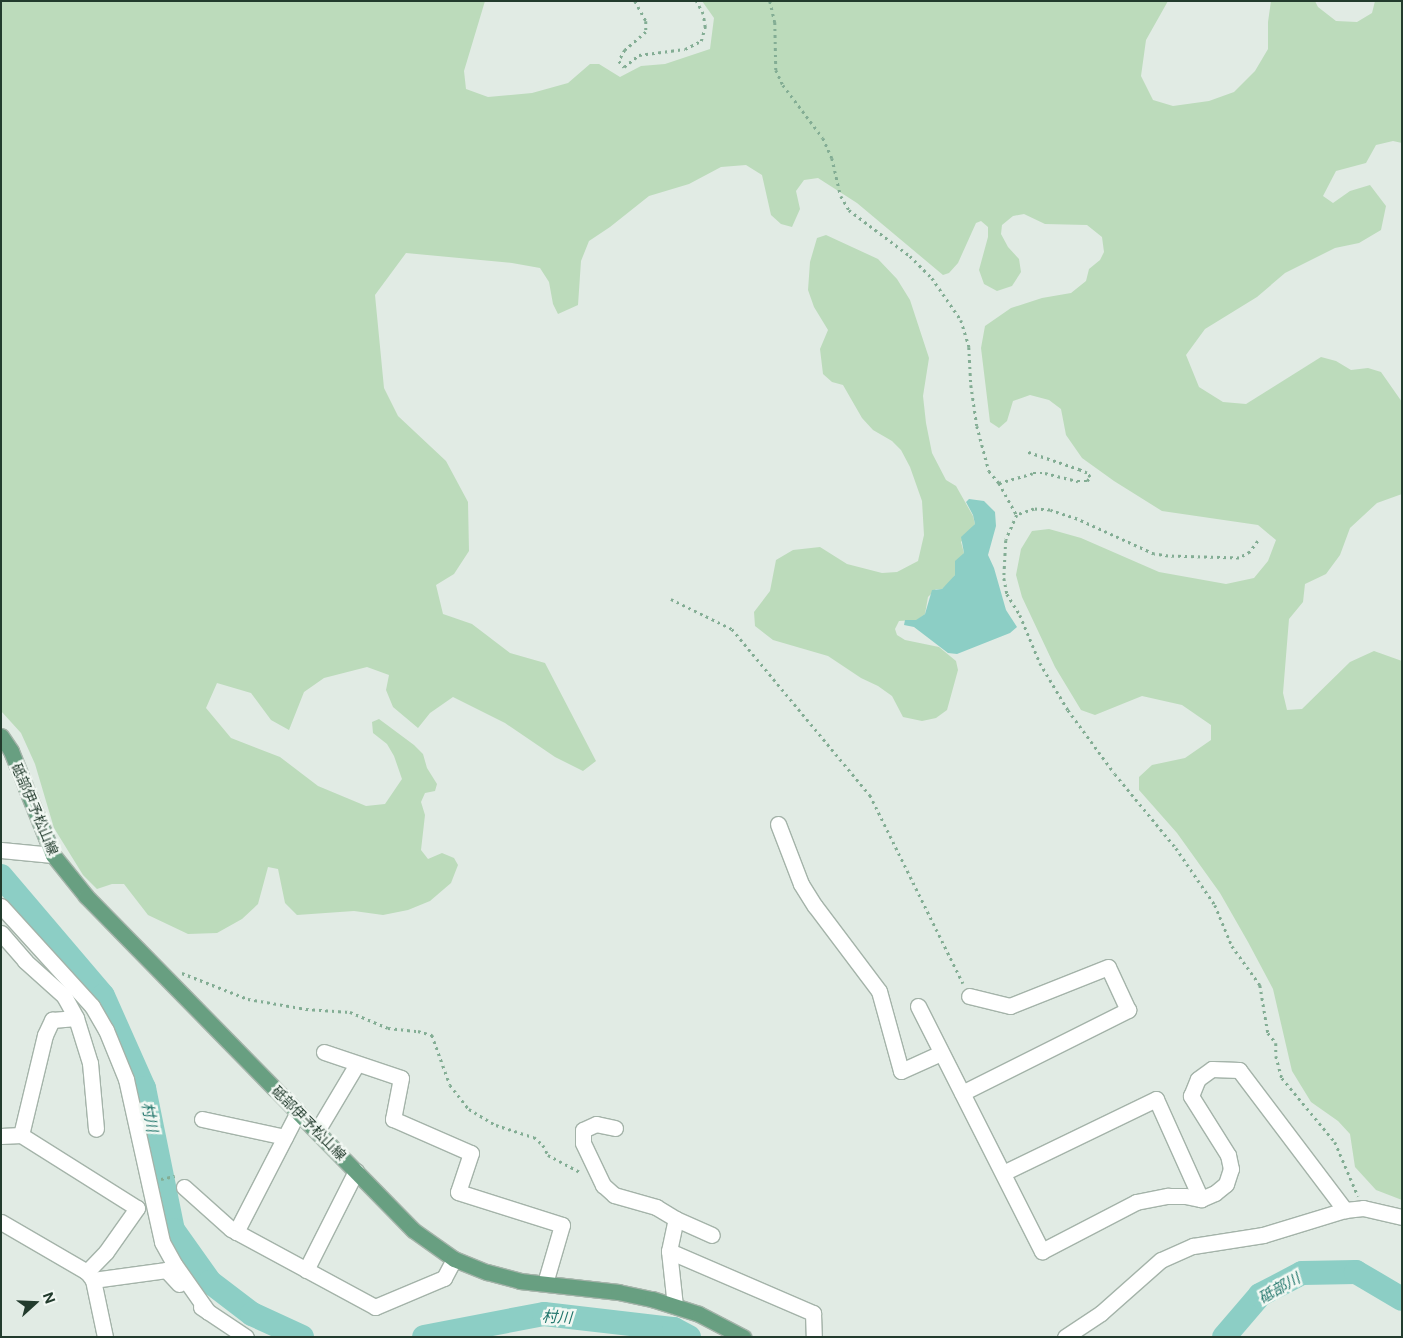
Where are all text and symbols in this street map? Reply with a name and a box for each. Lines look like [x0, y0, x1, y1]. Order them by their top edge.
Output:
street label: 砥部伊予松山線 [8, 761, 62, 857]
street label: 砥部伊予松山線 [268, 1082, 350, 1164]
water label: 村川 [138, 1101, 162, 1133]
water label: 砥部川 [1255, 1269, 1303, 1307]
north arrow [10, 1278, 60, 1328]
text: N [40, 1290, 58, 1306]
water label: 村川 [542, 1307, 572, 1327]

